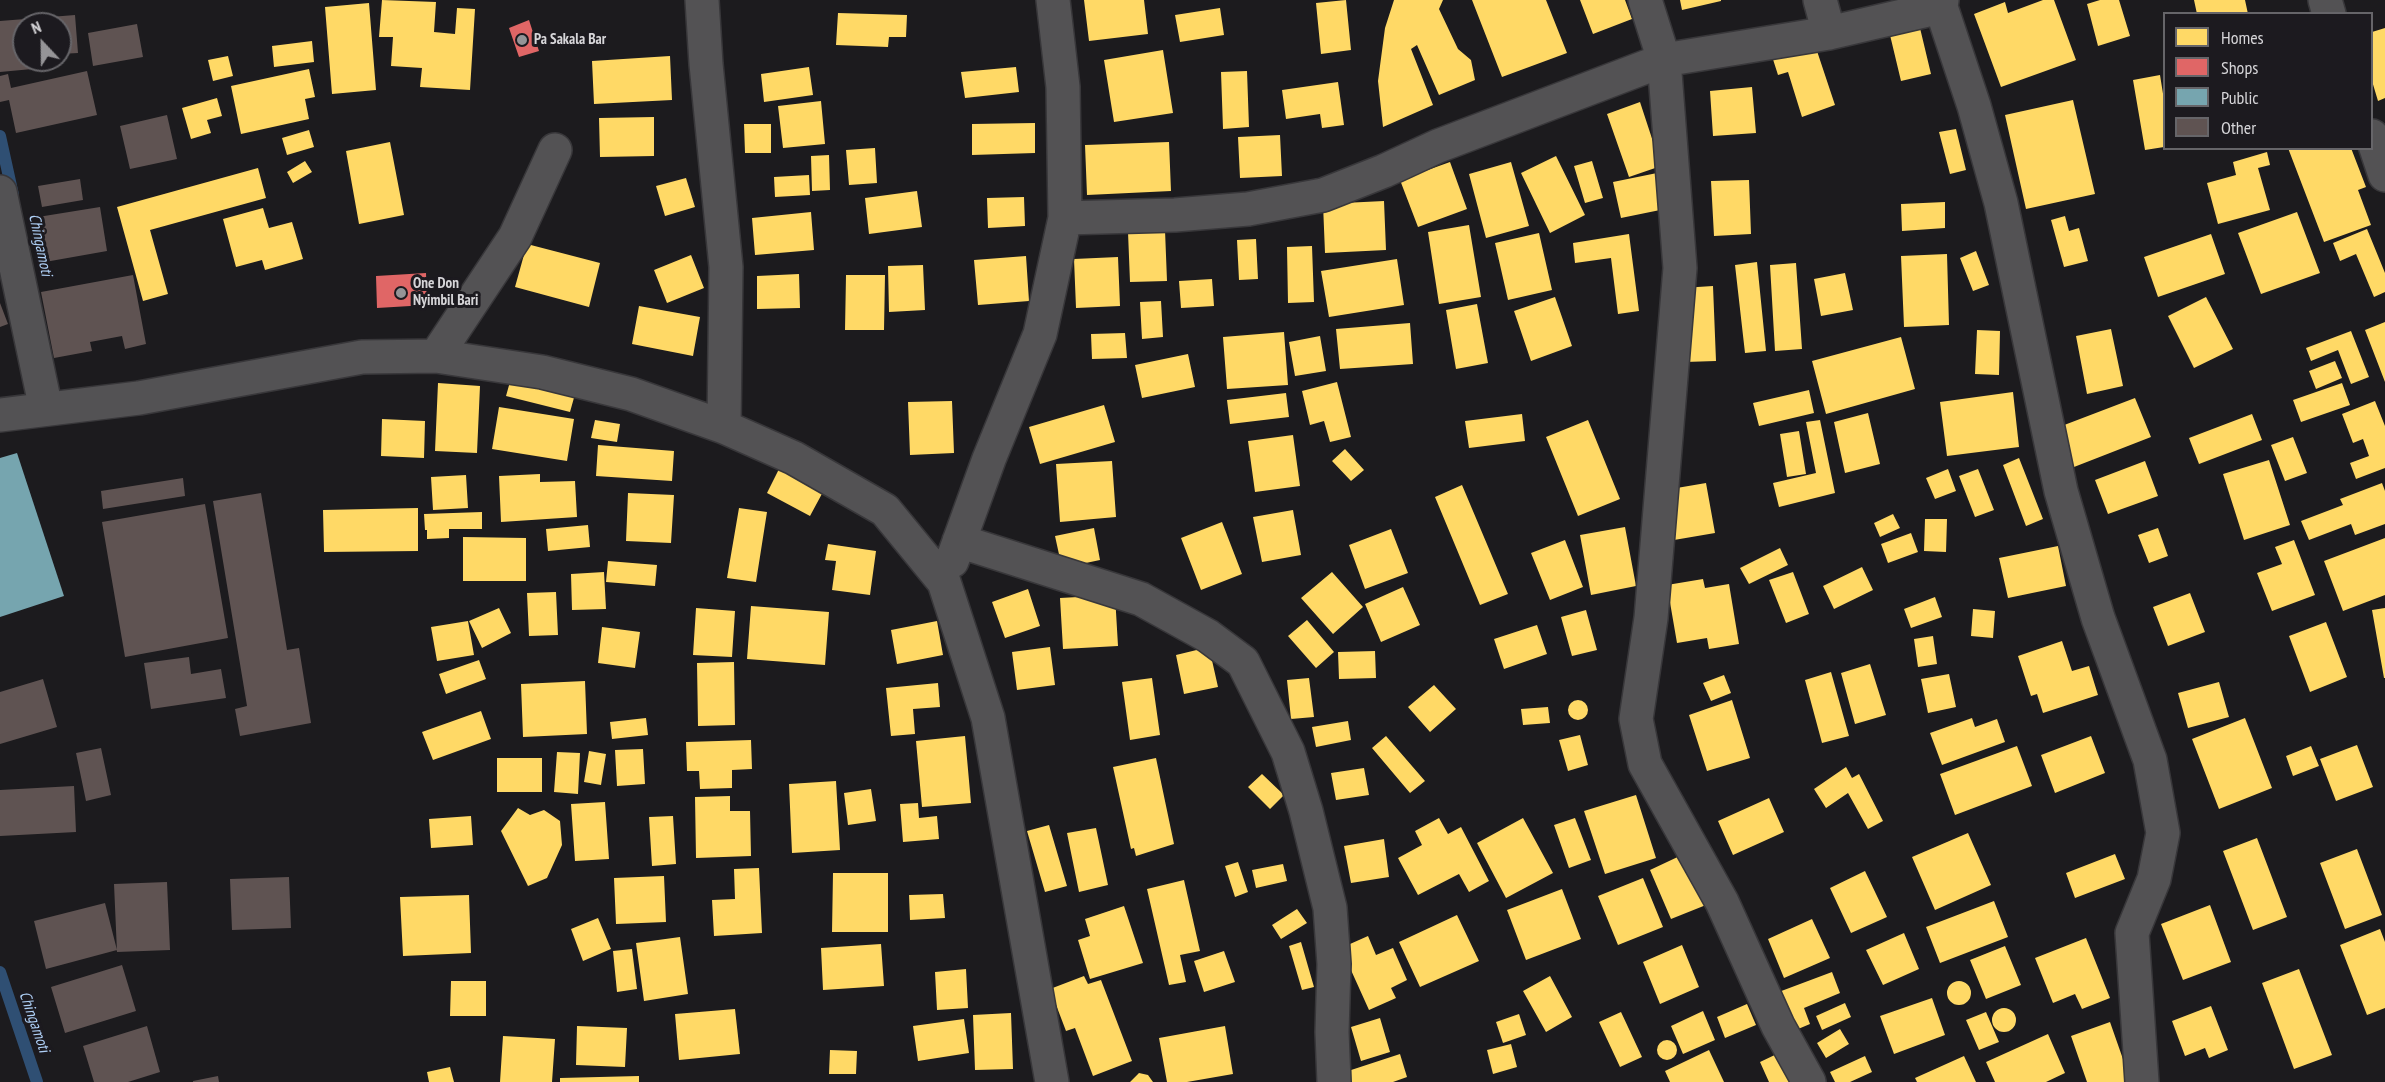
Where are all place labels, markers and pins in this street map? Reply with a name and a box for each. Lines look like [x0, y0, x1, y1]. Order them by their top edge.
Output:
place label: Pa Sakala Bar [534, 31, 606, 49]
marker: Pa Sakala Bar [515, 33, 529, 47]
place label: One Don Nyimbil Bari [413, 275, 478, 310]
marker: One Don Nyimbil Bari [394, 286, 408, 300]

